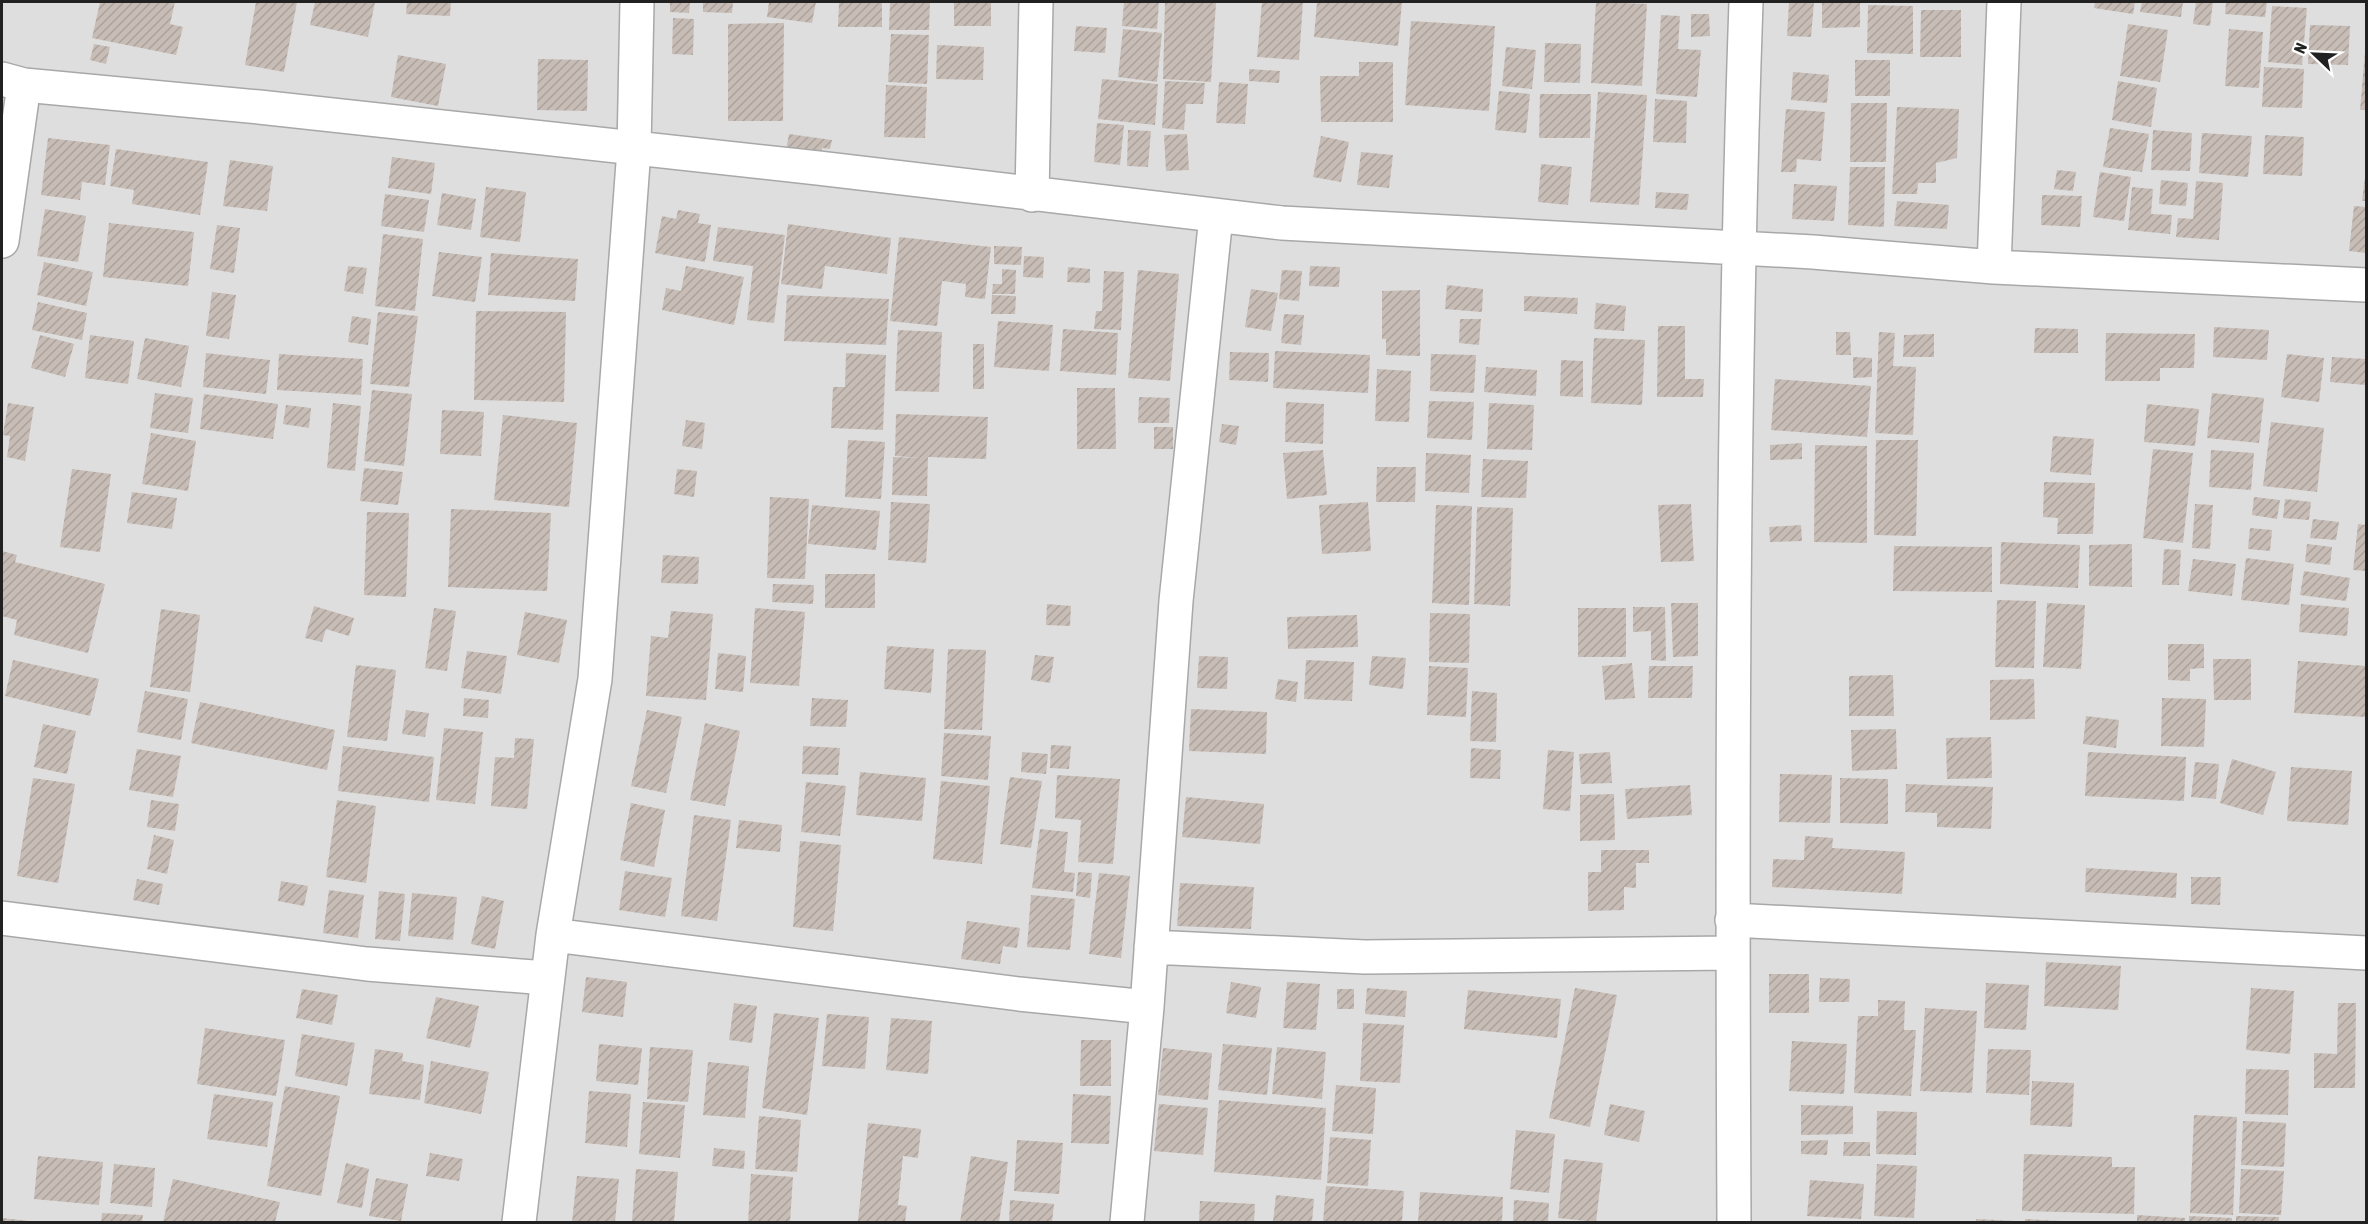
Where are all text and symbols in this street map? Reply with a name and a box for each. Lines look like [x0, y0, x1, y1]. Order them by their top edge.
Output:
north arrow [2284, 24, 2344, 84]
text: N [2290, 40, 2310, 56]

